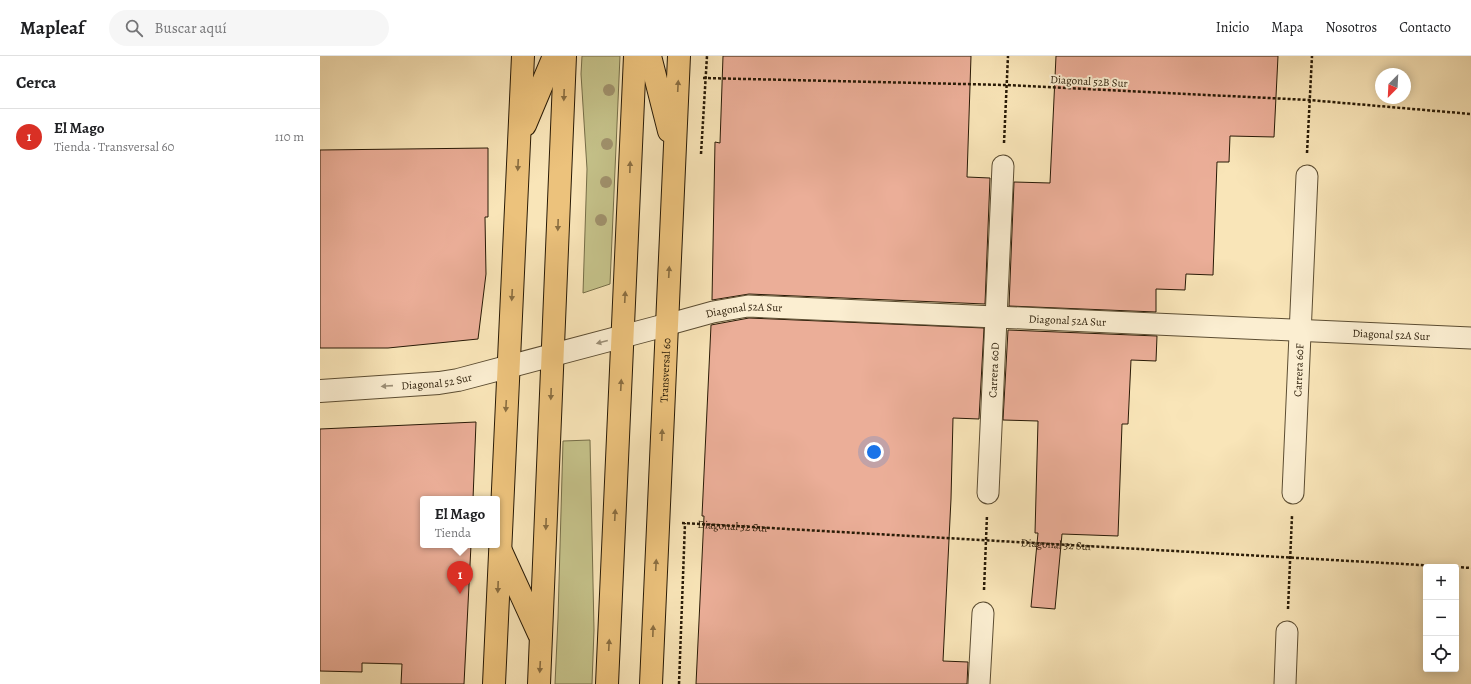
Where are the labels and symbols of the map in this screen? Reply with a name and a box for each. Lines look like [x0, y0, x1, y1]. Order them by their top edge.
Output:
north arrow [1375, 68, 1411, 104]
street label: Diagonal 52B Sur [1050, 72, 1128, 91]
one-way arrow [674, 80, 681, 92]
one-way arrow [561, 89, 567, 102]
one-way arrow [514, 159, 521, 171]
one-way arrow [627, 160, 633, 173]
one-way arrow [555, 219, 562, 231]
one-way arrow [666, 265, 672, 278]
one-way arrow [508, 289, 515, 301]
one-way arrow [621, 291, 628, 303]
street label: Diagonal 52A Sur [704, 299, 783, 322]
street label: Diagonal 52A Sur [1028, 311, 1107, 330]
street label: Diagonal 52A Sur [1352, 326, 1430, 344]
street label: Transversal 60 [657, 338, 674, 403]
one-way arrow [595, 339, 607, 345]
street label: Carrera 60D [985, 342, 1003, 398]
street label: Carrera 60F [1290, 343, 1308, 397]
street label: Diagonal 52 Sur [401, 370, 474, 394]
one-way arrow [617, 379, 624, 391]
one-way arrow [381, 383, 393, 390]
one-way arrow [548, 388, 555, 400]
one-way arrow [503, 400, 510, 412]
one-way arrow [658, 429, 665, 441]
your location [864, 442, 884, 462]
one-way arrow [612, 508, 618, 521]
street label: Diagonal 52 Sur [697, 517, 769, 536]
one-way arrow [543, 518, 549, 531]
street label: Diagonal 52 Sur [1020, 535, 1092, 554]
one-way arrow [653, 558, 659, 571]
pin: 1 [447, 561, 473, 594]
one-way arrow [495, 581, 501, 594]
one-way arrow [650, 624, 656, 637]
one-way arrow [606, 638, 612, 651]
one-way arrow [536, 661, 543, 673]

